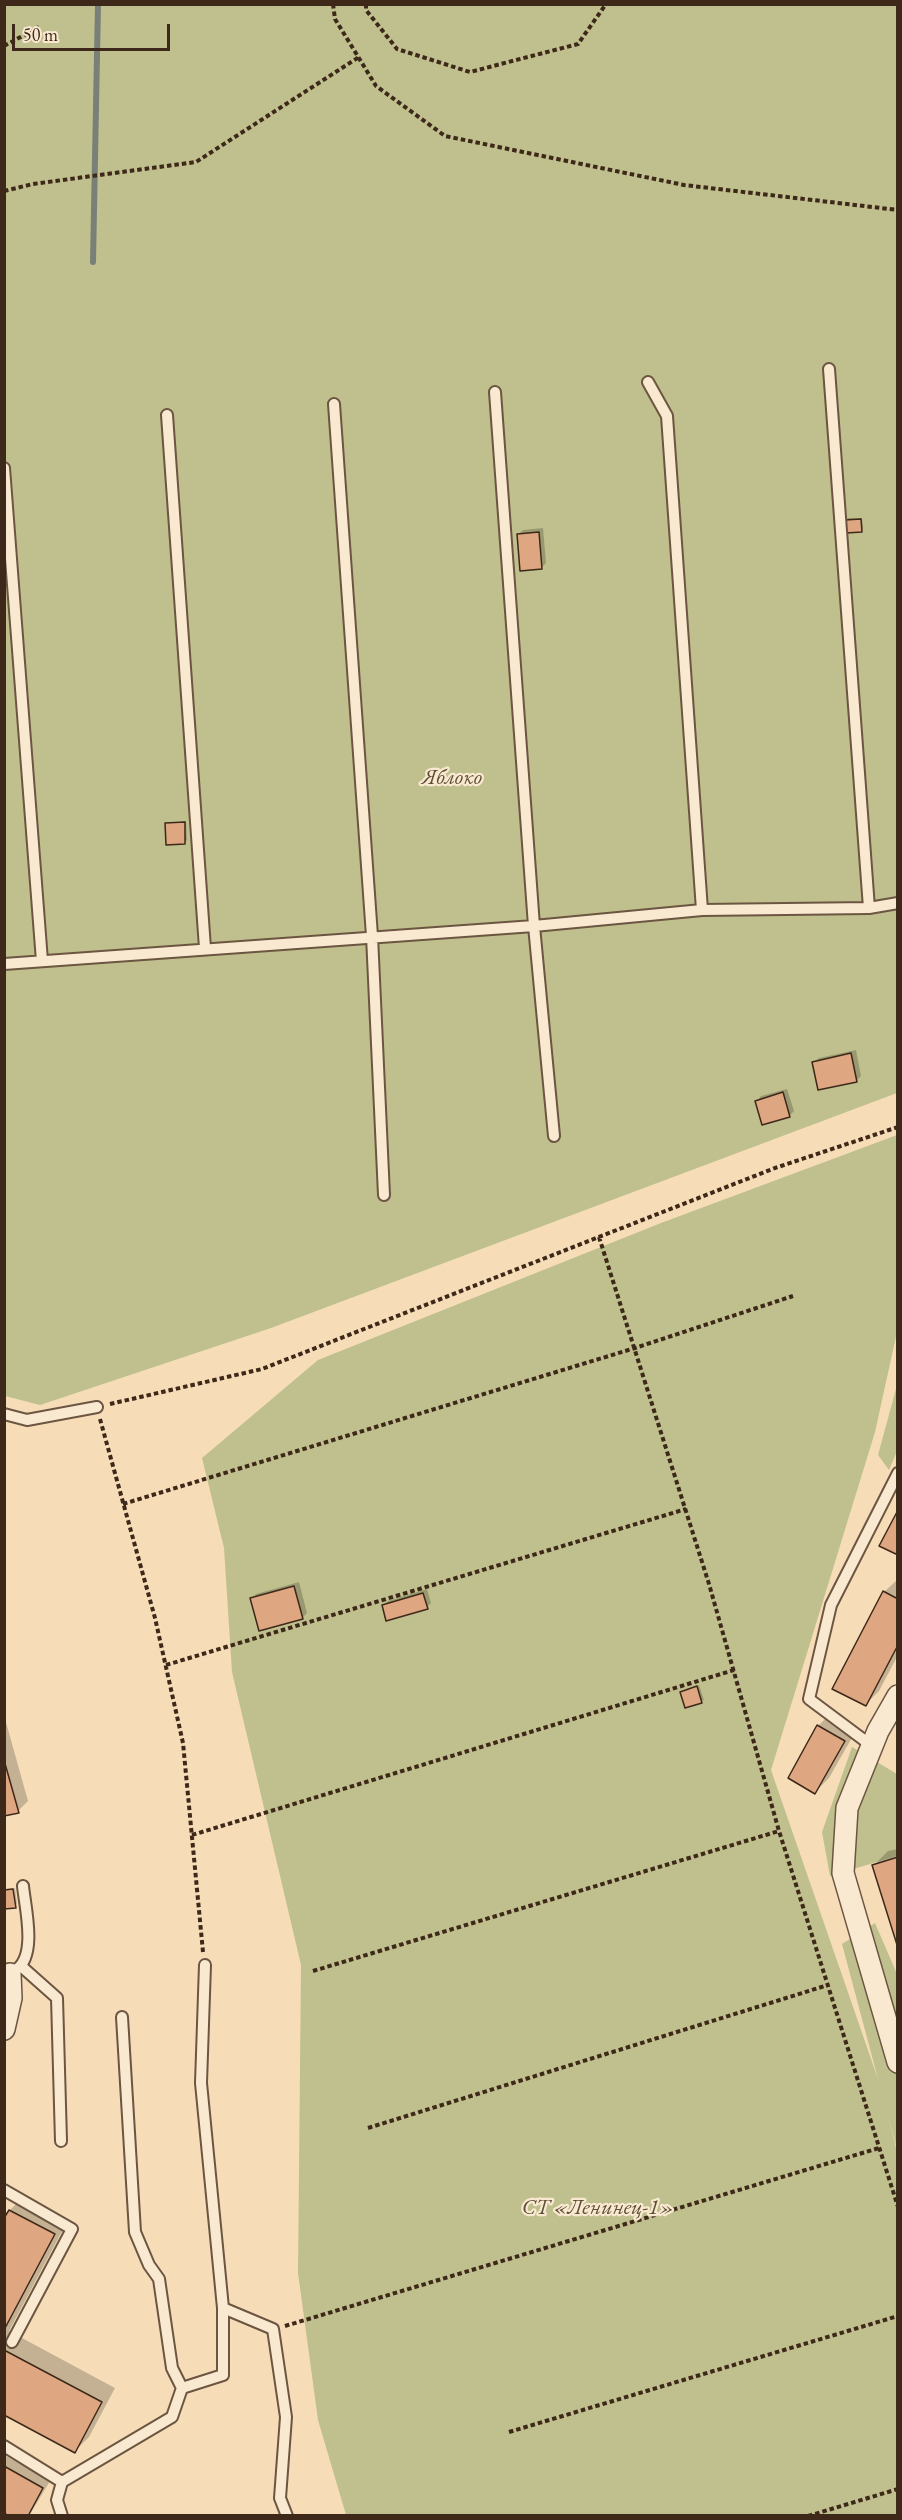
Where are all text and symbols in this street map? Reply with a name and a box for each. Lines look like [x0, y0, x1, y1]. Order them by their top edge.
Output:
scale bar [15, 12, 172, 50]
text: 50 m [23, 23, 58, 46]
park label: Яблоко [422, 765, 482, 791]
park label: СТ «Ленинец-1» [522, 2195, 674, 2221]

